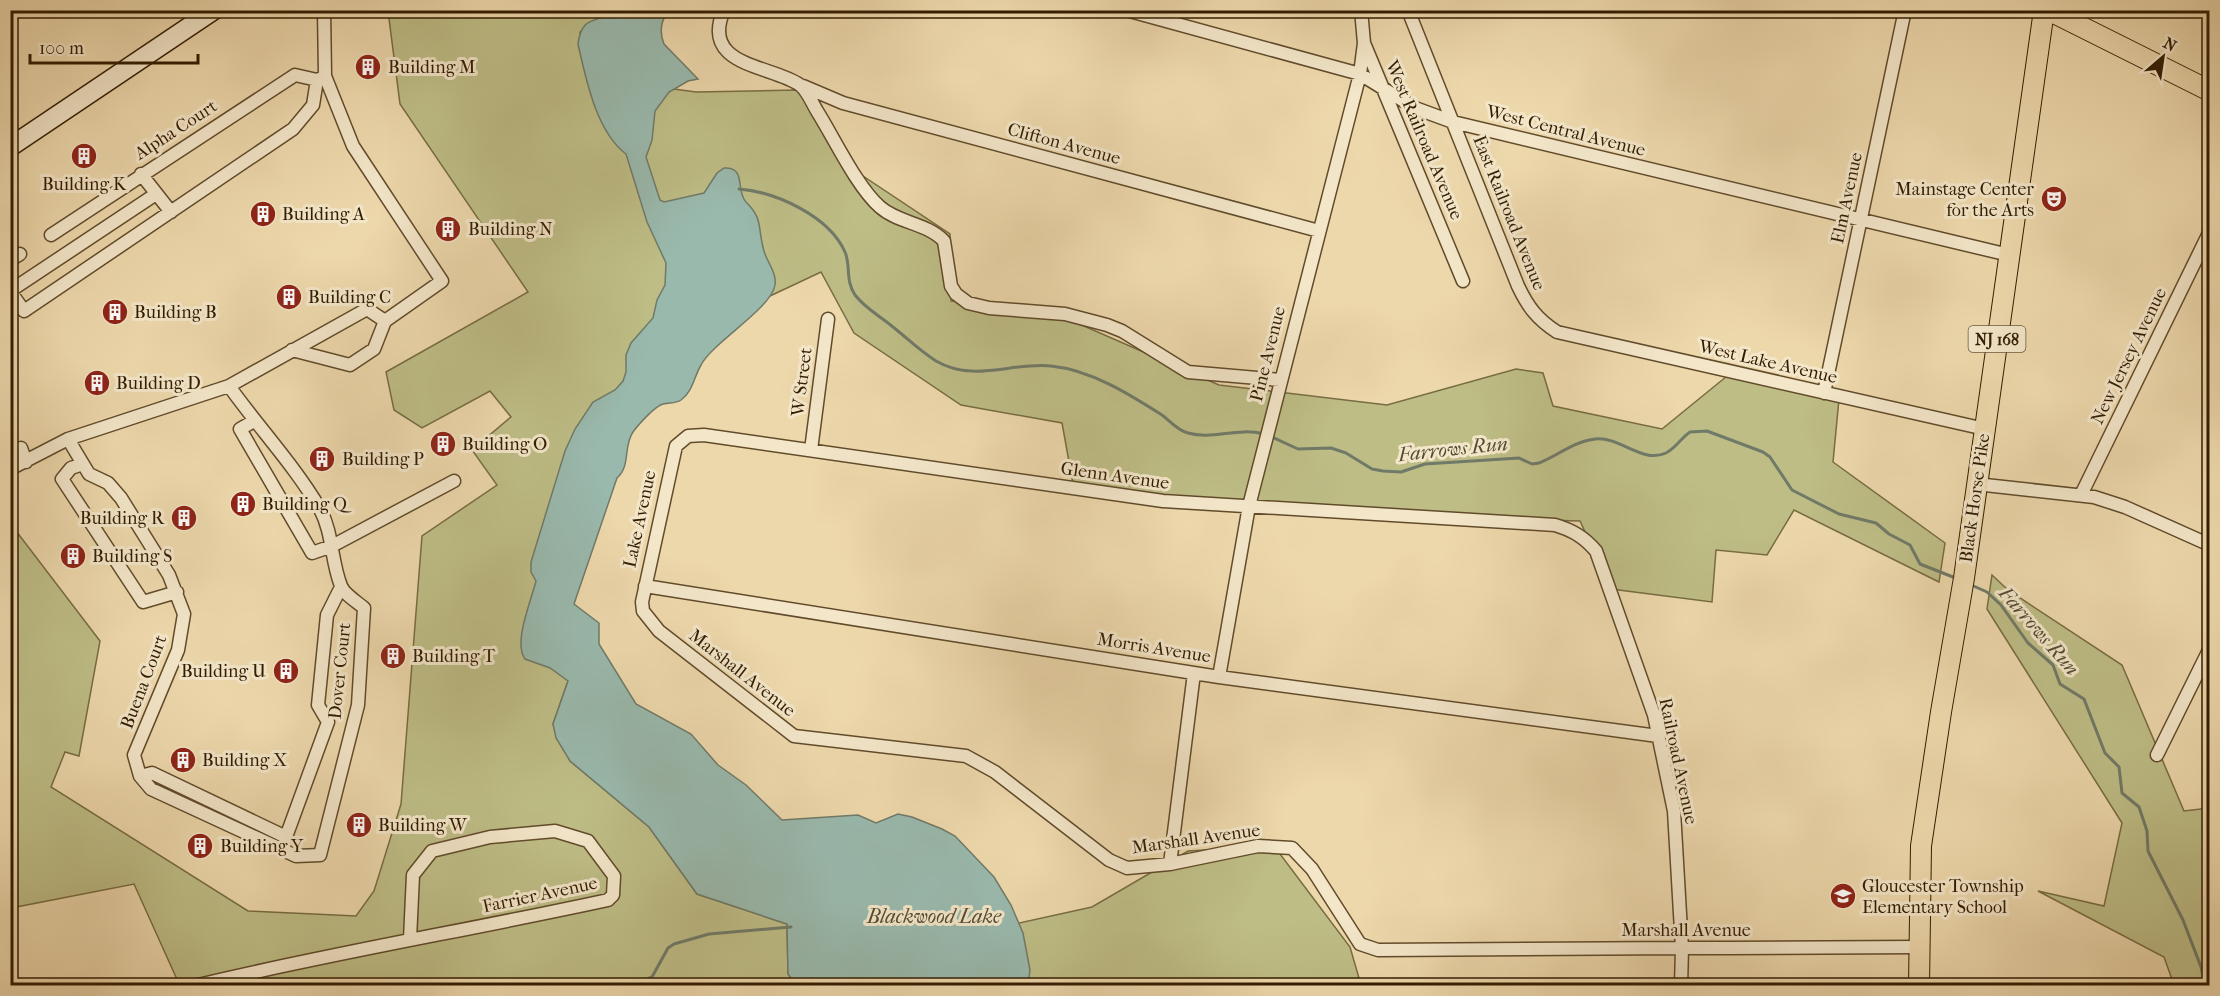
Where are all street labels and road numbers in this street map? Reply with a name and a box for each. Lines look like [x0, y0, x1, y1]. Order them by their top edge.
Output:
street label: West Railroad Avenue [1381, 56, 1467, 223]
street label: Alpha Court [130, 95, 222, 165]
street label: West Central Avenue [1483, 101, 1648, 161]
street label: Clifton Avenue [1005, 119, 1123, 169]
street label: East Railroad Avenue [1468, 133, 1550, 293]
street label: Elm Avenue [1827, 150, 1867, 246]
street label: New Jersey Avenue [2087, 284, 2171, 428]
street label: Pine Avenue [1246, 304, 1290, 404]
road number: NJ 168 [1968, 326, 2026, 352]
street label: West Lake Avenue [1696, 336, 1839, 388]
street label: W Street [787, 346, 817, 419]
street label: Black Horse Pike [1956, 432, 1994, 564]
street label: Glenn Avenue [1059, 458, 1171, 494]
street label: Lake Avenue [619, 468, 661, 570]
street label: Dover Court [324, 621, 356, 720]
street label: Marshall Avenue [685, 625, 800, 721]
street label: Morris Avenue [1096, 629, 1212, 667]
street label: Buena Court [116, 632, 172, 732]
street label: Railroad Avenue [1654, 696, 1702, 826]
street label: Marshall Avenue [1130, 820, 1262, 858]
street label: Farrier Avenue [481, 873, 599, 917]
street label: Marshall Avenue [1621, 920, 1751, 941]

